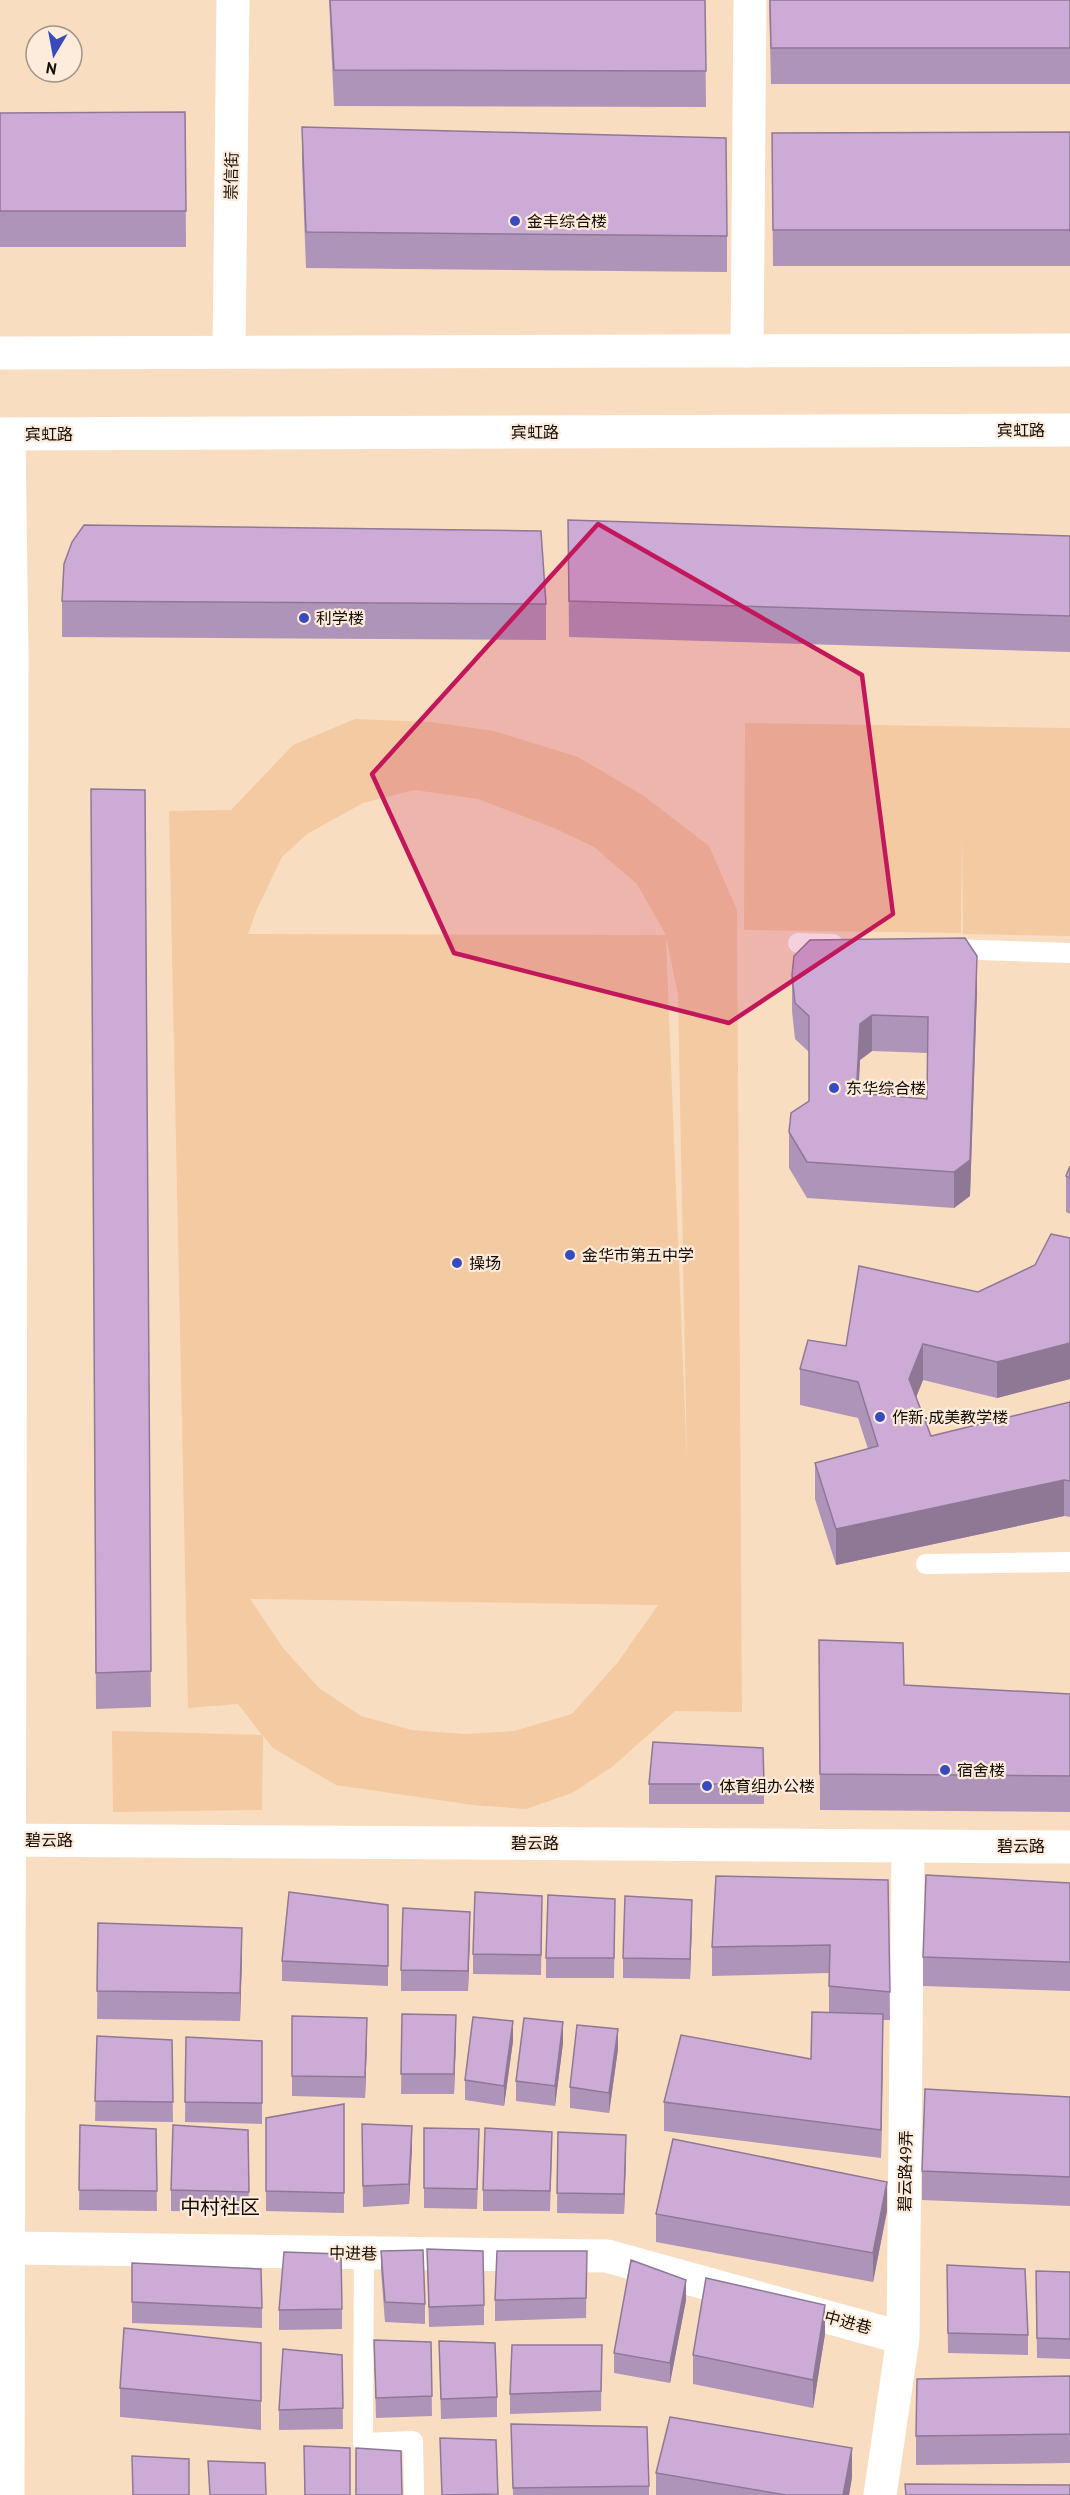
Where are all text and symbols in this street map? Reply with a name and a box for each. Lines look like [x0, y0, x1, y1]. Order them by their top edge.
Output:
north arrow [24, 24, 84, 84]
text: N [44, 58, 58, 80]
street label: 崇信街 [221, 152, 241, 200]
place label: 金丰综合楼 [527, 211, 607, 231]
marker: 金丰综合楼 [508, 214, 522, 228]
street label: 宾虹路 [997, 420, 1045, 440]
street label: 宾虹路 [511, 422, 559, 442]
street label: 宾虹路 [25, 424, 73, 444]
place label: 利学楼 [316, 608, 364, 628]
marker: 利学楼 [297, 611, 311, 625]
place label: 东华综合楼 [846, 1078, 926, 1098]
marker: 东华综合楼 [827, 1081, 841, 1095]
place label: 金华市第五中学 [582, 1245, 694, 1265]
marker: 金华市第五中学 [563, 1248, 577, 1262]
place label: 操场 [469, 1253, 501, 1273]
marker: 操场 [450, 1256, 464, 1270]
place label: 作新·成美教学楼 [892, 1407, 1008, 1427]
marker: 作新·成美教学楼 [873, 1410, 887, 1424]
place label: 宿舍楼 [957, 1760, 1005, 1780]
marker: 宿舍楼 [938, 1763, 952, 1777]
place label: 体育组办公楼 [719, 1776, 815, 1796]
marker: 体育组办公楼 [700, 1779, 714, 1793]
street label: 碧云路 [25, 1830, 73, 1850]
street label: 碧云路 [511, 1833, 559, 1853]
street label: 碧云路 [997, 1836, 1045, 1856]
street label: 碧云路49弄 [894, 2130, 916, 2212]
district label: 中村社区 [180, 2194, 260, 2220]
street label: 中进巷 [329, 2243, 377, 2263]
street label: 中进巷 [822, 2306, 874, 2338]

